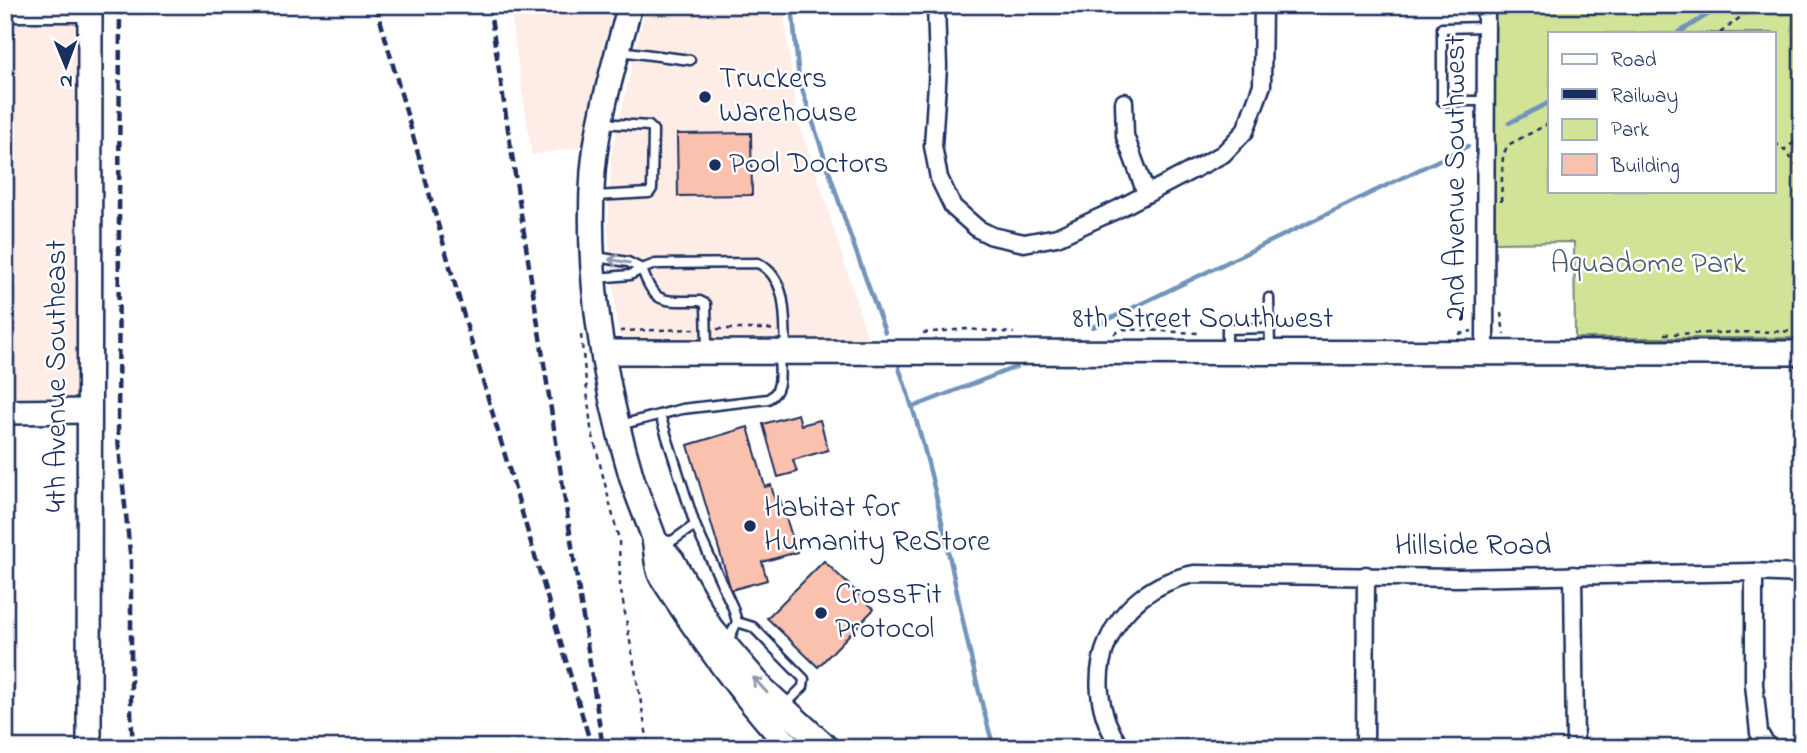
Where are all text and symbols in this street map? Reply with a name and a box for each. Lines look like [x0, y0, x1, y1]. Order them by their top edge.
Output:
north arrow [32, 32, 102, 102]
legend [1548, 32, 1776, 192]
street label: 2nd Avenue Southwest [1435, 35, 1479, 321]
text: Road [1611, 46, 1657, 76]
place label: Truckers Warehouse [719, 58, 857, 136]
text: N [59, 67, 73, 94]
text: Railway [1611, 82, 1678, 114]
marker: Truckers Warehouse [697, 89, 713, 105]
text: Park [1611, 116, 1650, 146]
place label: Pool Doctors [729, 143, 889, 187]
text: Building [1610, 152, 1680, 184]
marker: Pool Doctors [707, 157, 723, 173]
street label: 4th Avenue Southeast [36, 240, 80, 512]
park label: Aquadome Park [1550, 243, 1746, 287]
one-way arrow [608, 254, 631, 267]
street label: 8th Street Southwest [1073, 298, 1333, 342]
place label: Habitat for Humanity ReStore [764, 487, 991, 565]
marker: Habitat for Humanity ReStore [742, 518, 758, 534]
street label: Hillside Road [1395, 525, 1551, 569]
place label: CrossFit Protocol [835, 574, 942, 652]
marker: CrossFit Protocol [813, 605, 829, 621]
one-way arrow [752, 676, 768, 694]

